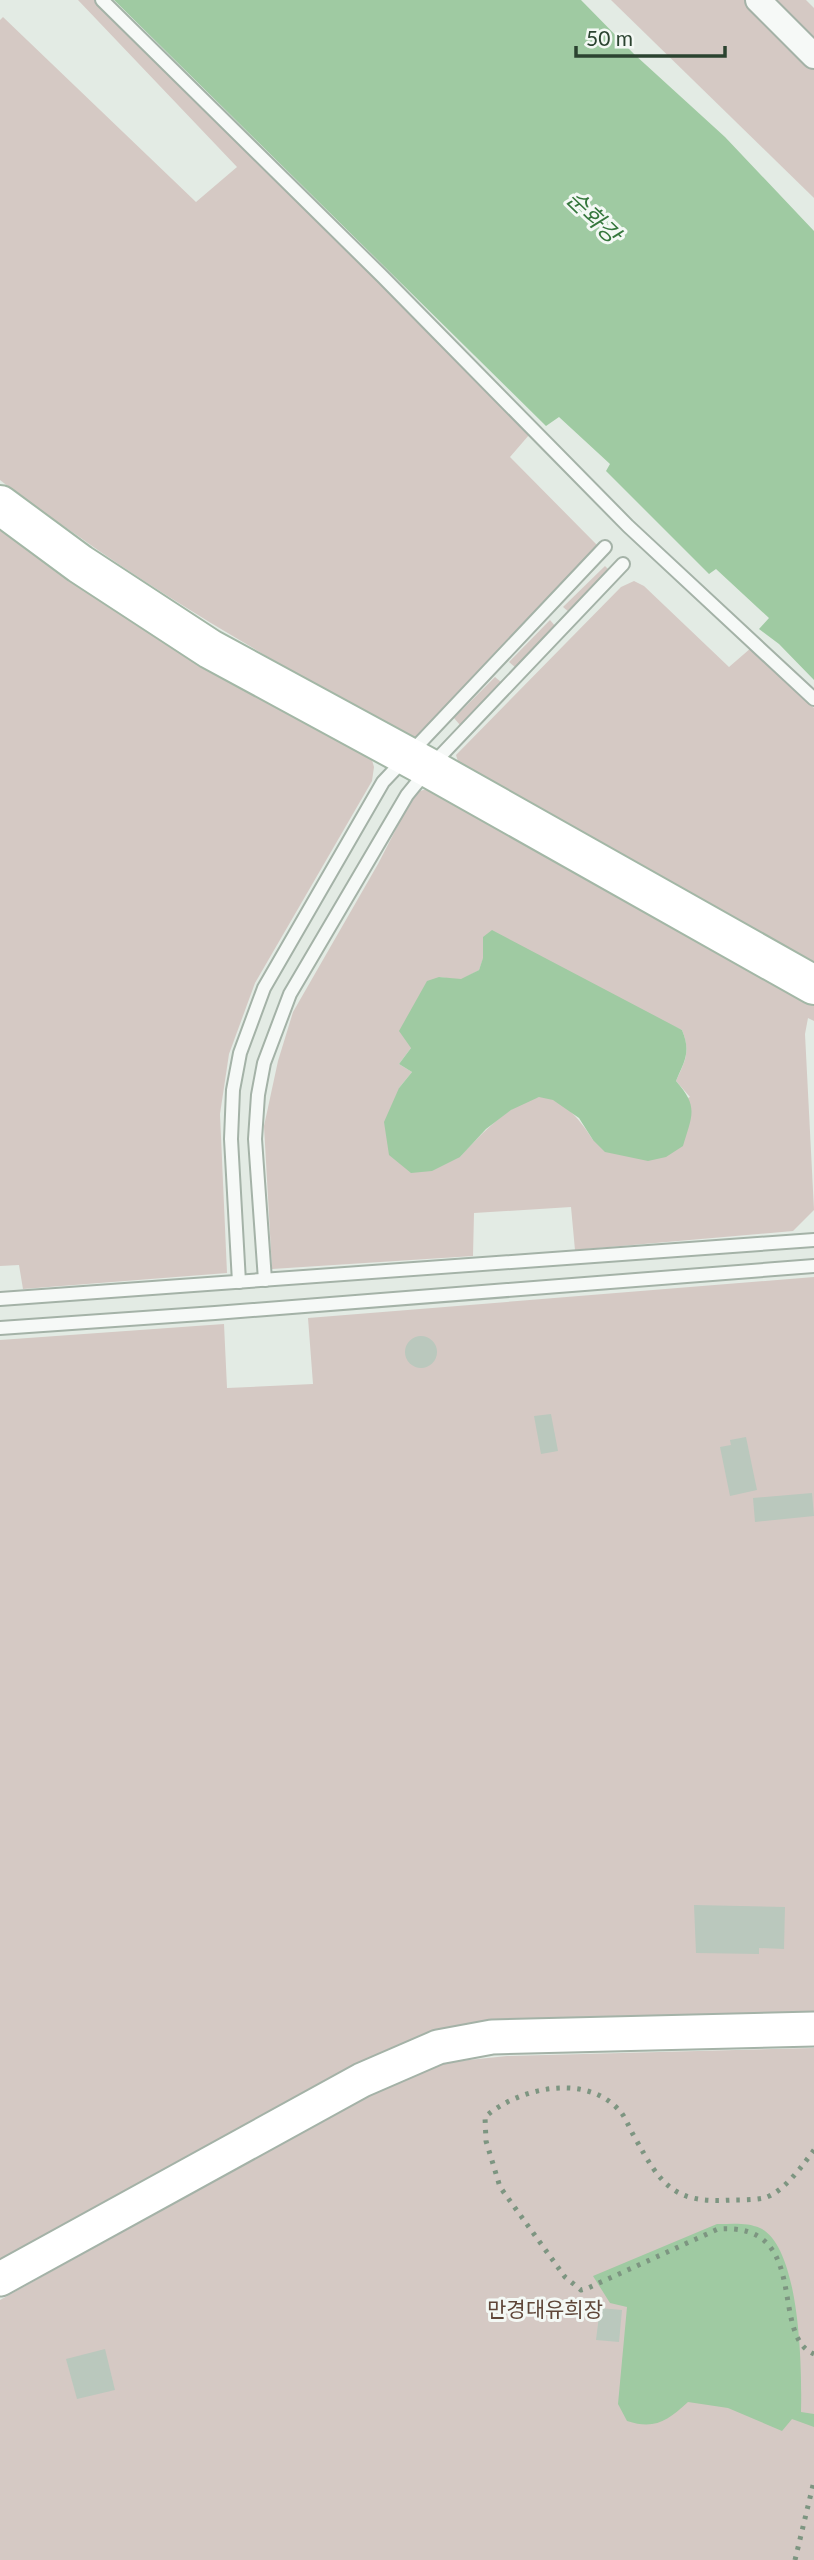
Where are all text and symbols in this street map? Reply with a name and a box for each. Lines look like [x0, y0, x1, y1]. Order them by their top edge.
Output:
scale bar [576, 14, 725, 58]
text: 50 m [586, 25, 633, 50]
water label: 순화강 [561, 184, 629, 250]
park label: 만경대유희장 [487, 2296, 603, 2321]

